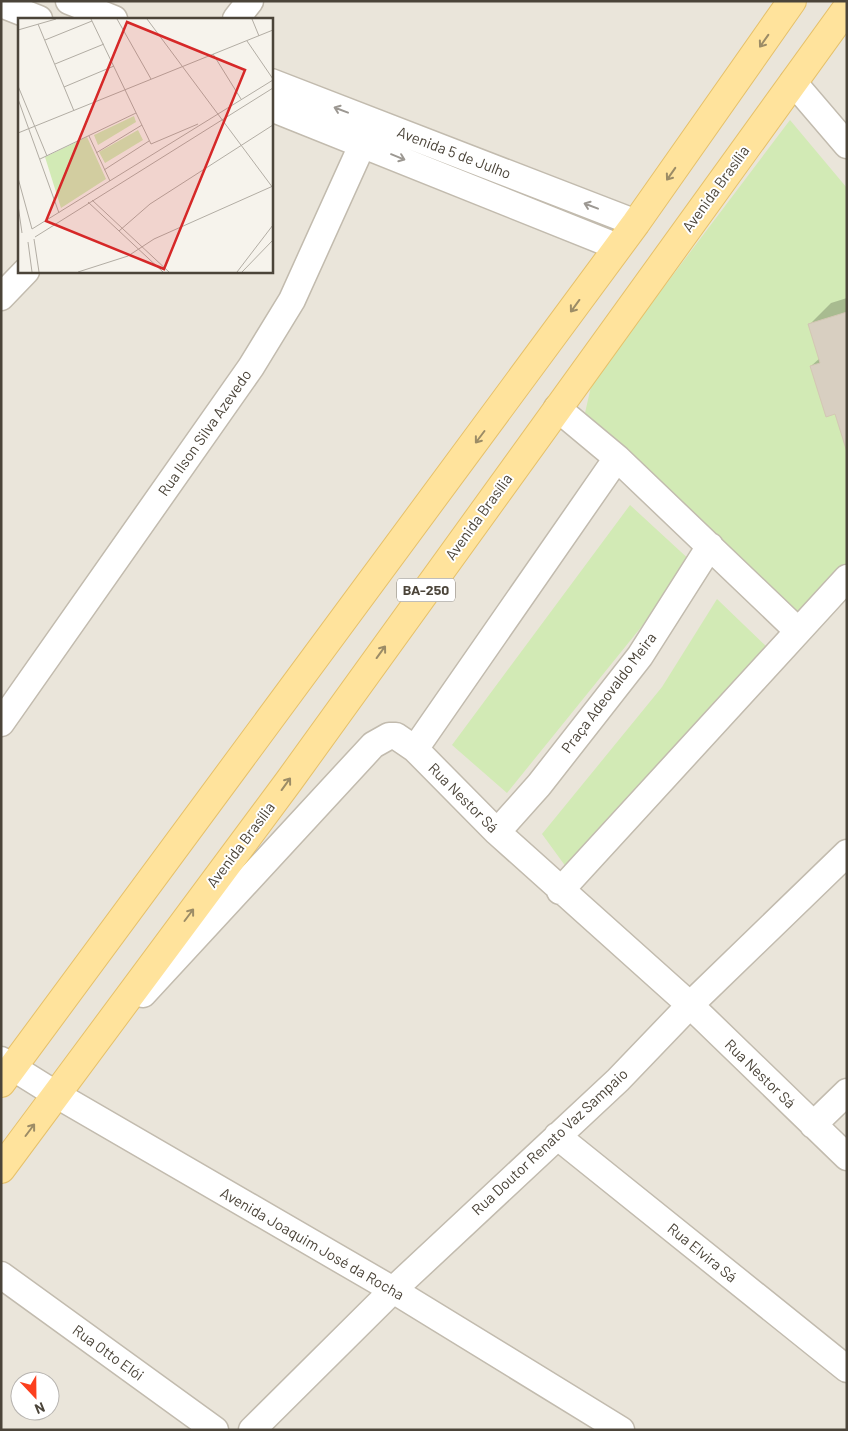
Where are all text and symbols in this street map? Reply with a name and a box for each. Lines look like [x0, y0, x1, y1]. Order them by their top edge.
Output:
inset map [18, 18, 272, 272]
one-way arrow [759, 34, 769, 48]
one-way arrow [334, 104, 349, 114]
street label: Avenida 5 de Julho [395, 122, 514, 182]
street label: Avenida Brasília [678, 142, 752, 235]
one-way arrow [390, 153, 405, 163]
one-way arrow [666, 167, 676, 181]
one-way arrow [584, 200, 599, 210]
one-way arrow [570, 299, 580, 313]
street label: Rua Ilson Silva Azevedo [154, 366, 255, 499]
one-way arrow [474, 430, 485, 443]
street label: Avenida Brasília [441, 470, 515, 563]
road number: BA-250 [397, 578, 455, 602]
street label: Praça Adeovaldo Meira [557, 628, 659, 756]
one-way arrow [376, 646, 386, 660]
street label: Rua Nestor Sá [425, 759, 502, 836]
one-way arrow [281, 777, 291, 791]
street label: Avenida Brasília [202, 798, 278, 891]
one-way arrow [184, 909, 195, 922]
street label: Rua Nestor Sá [722, 1035, 800, 1111]
street label: Rua Doutor Renato Vaz Sampaio [468, 1064, 631, 1218]
one-way arrow [25, 1124, 36, 1137]
street label: Avenida Joaquim José da Rocha [217, 1183, 408, 1303]
street label: Rua Elvira Sá [664, 1219, 741, 1286]
street label: Rua Otto Elói [70, 1320, 148, 1384]
north arrow [10, 1371, 60, 1421]
text: N [33, 1399, 48, 1418]

